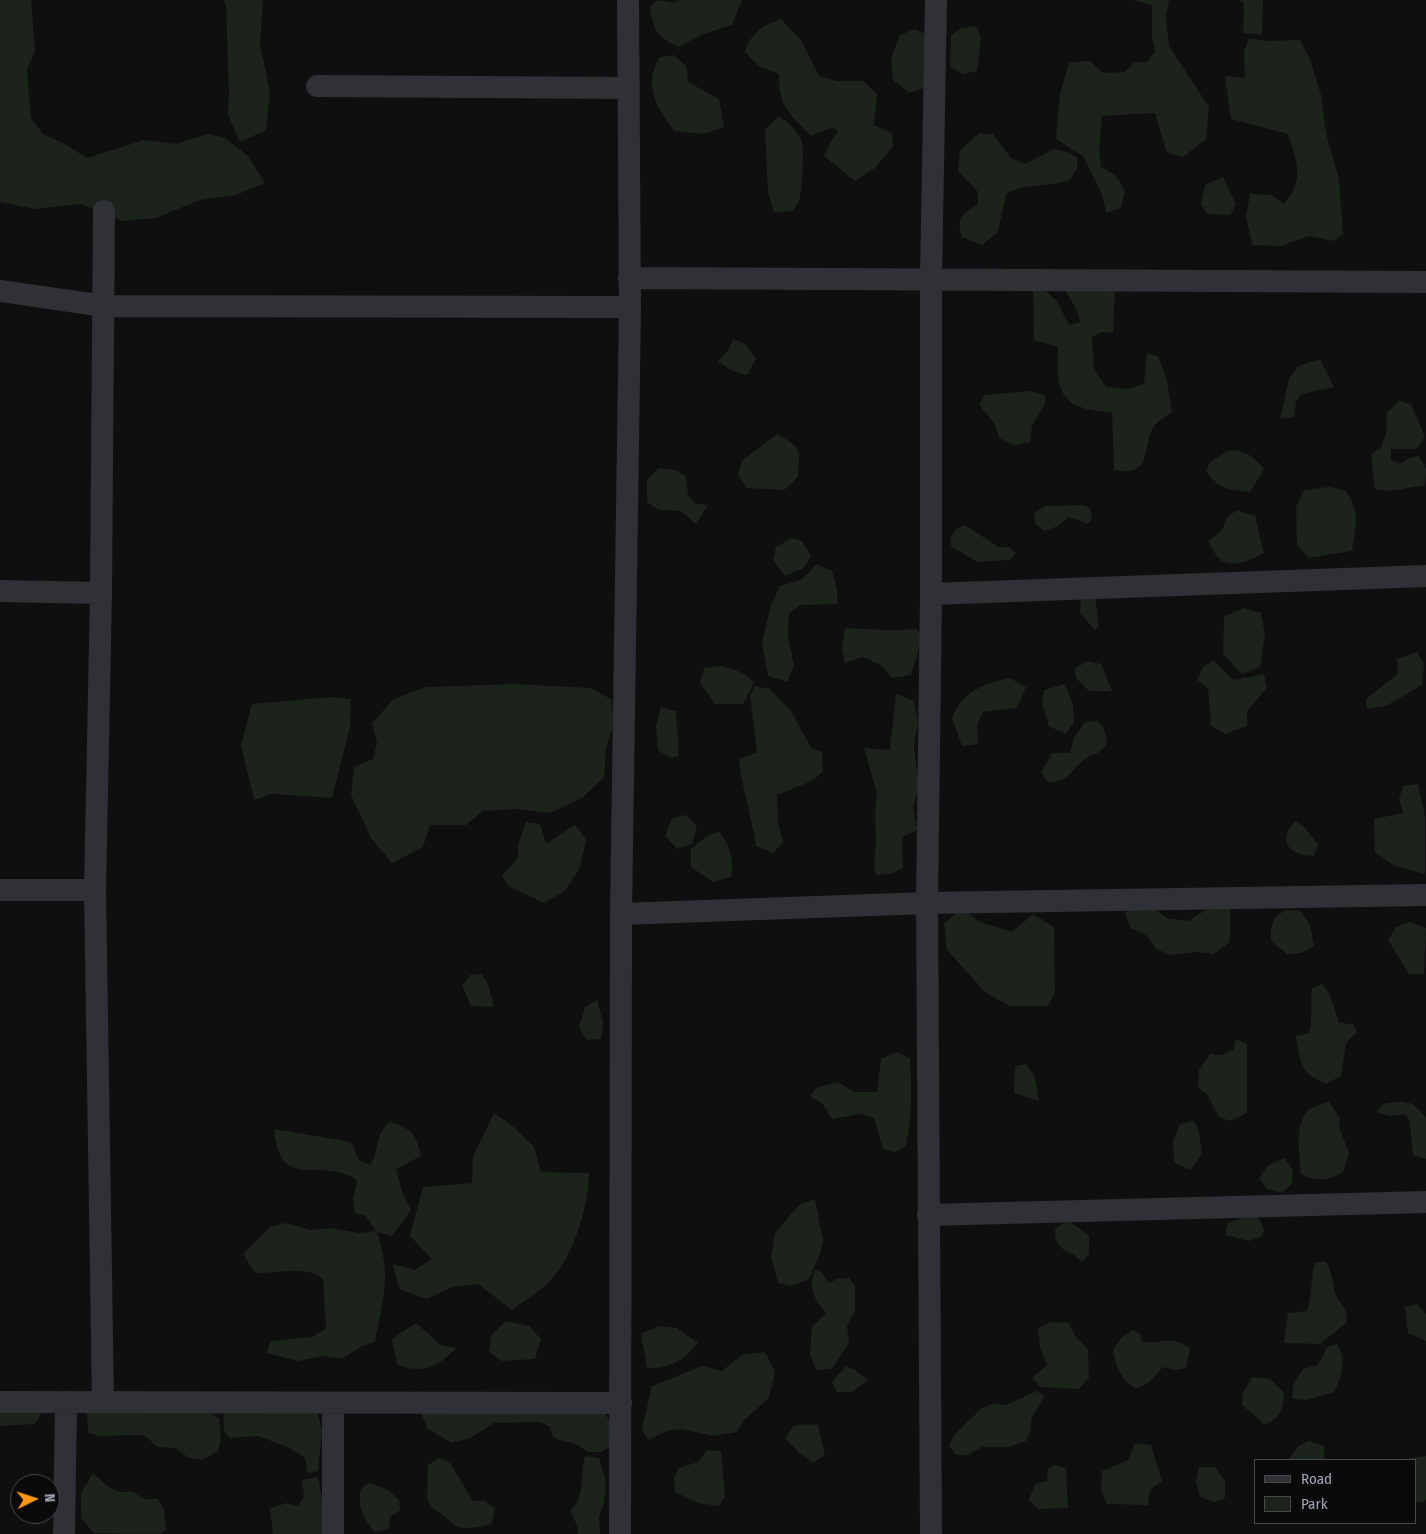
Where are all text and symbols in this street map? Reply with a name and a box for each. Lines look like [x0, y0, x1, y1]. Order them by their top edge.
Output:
legend [1254, 1459, 1416, 1524]
text: Road [1301, 1470, 1332, 1488]
north arrow [10, 1474, 60, 1524]
text: N [41, 1493, 58, 1503]
text: Park [1301, 1495, 1328, 1513]

